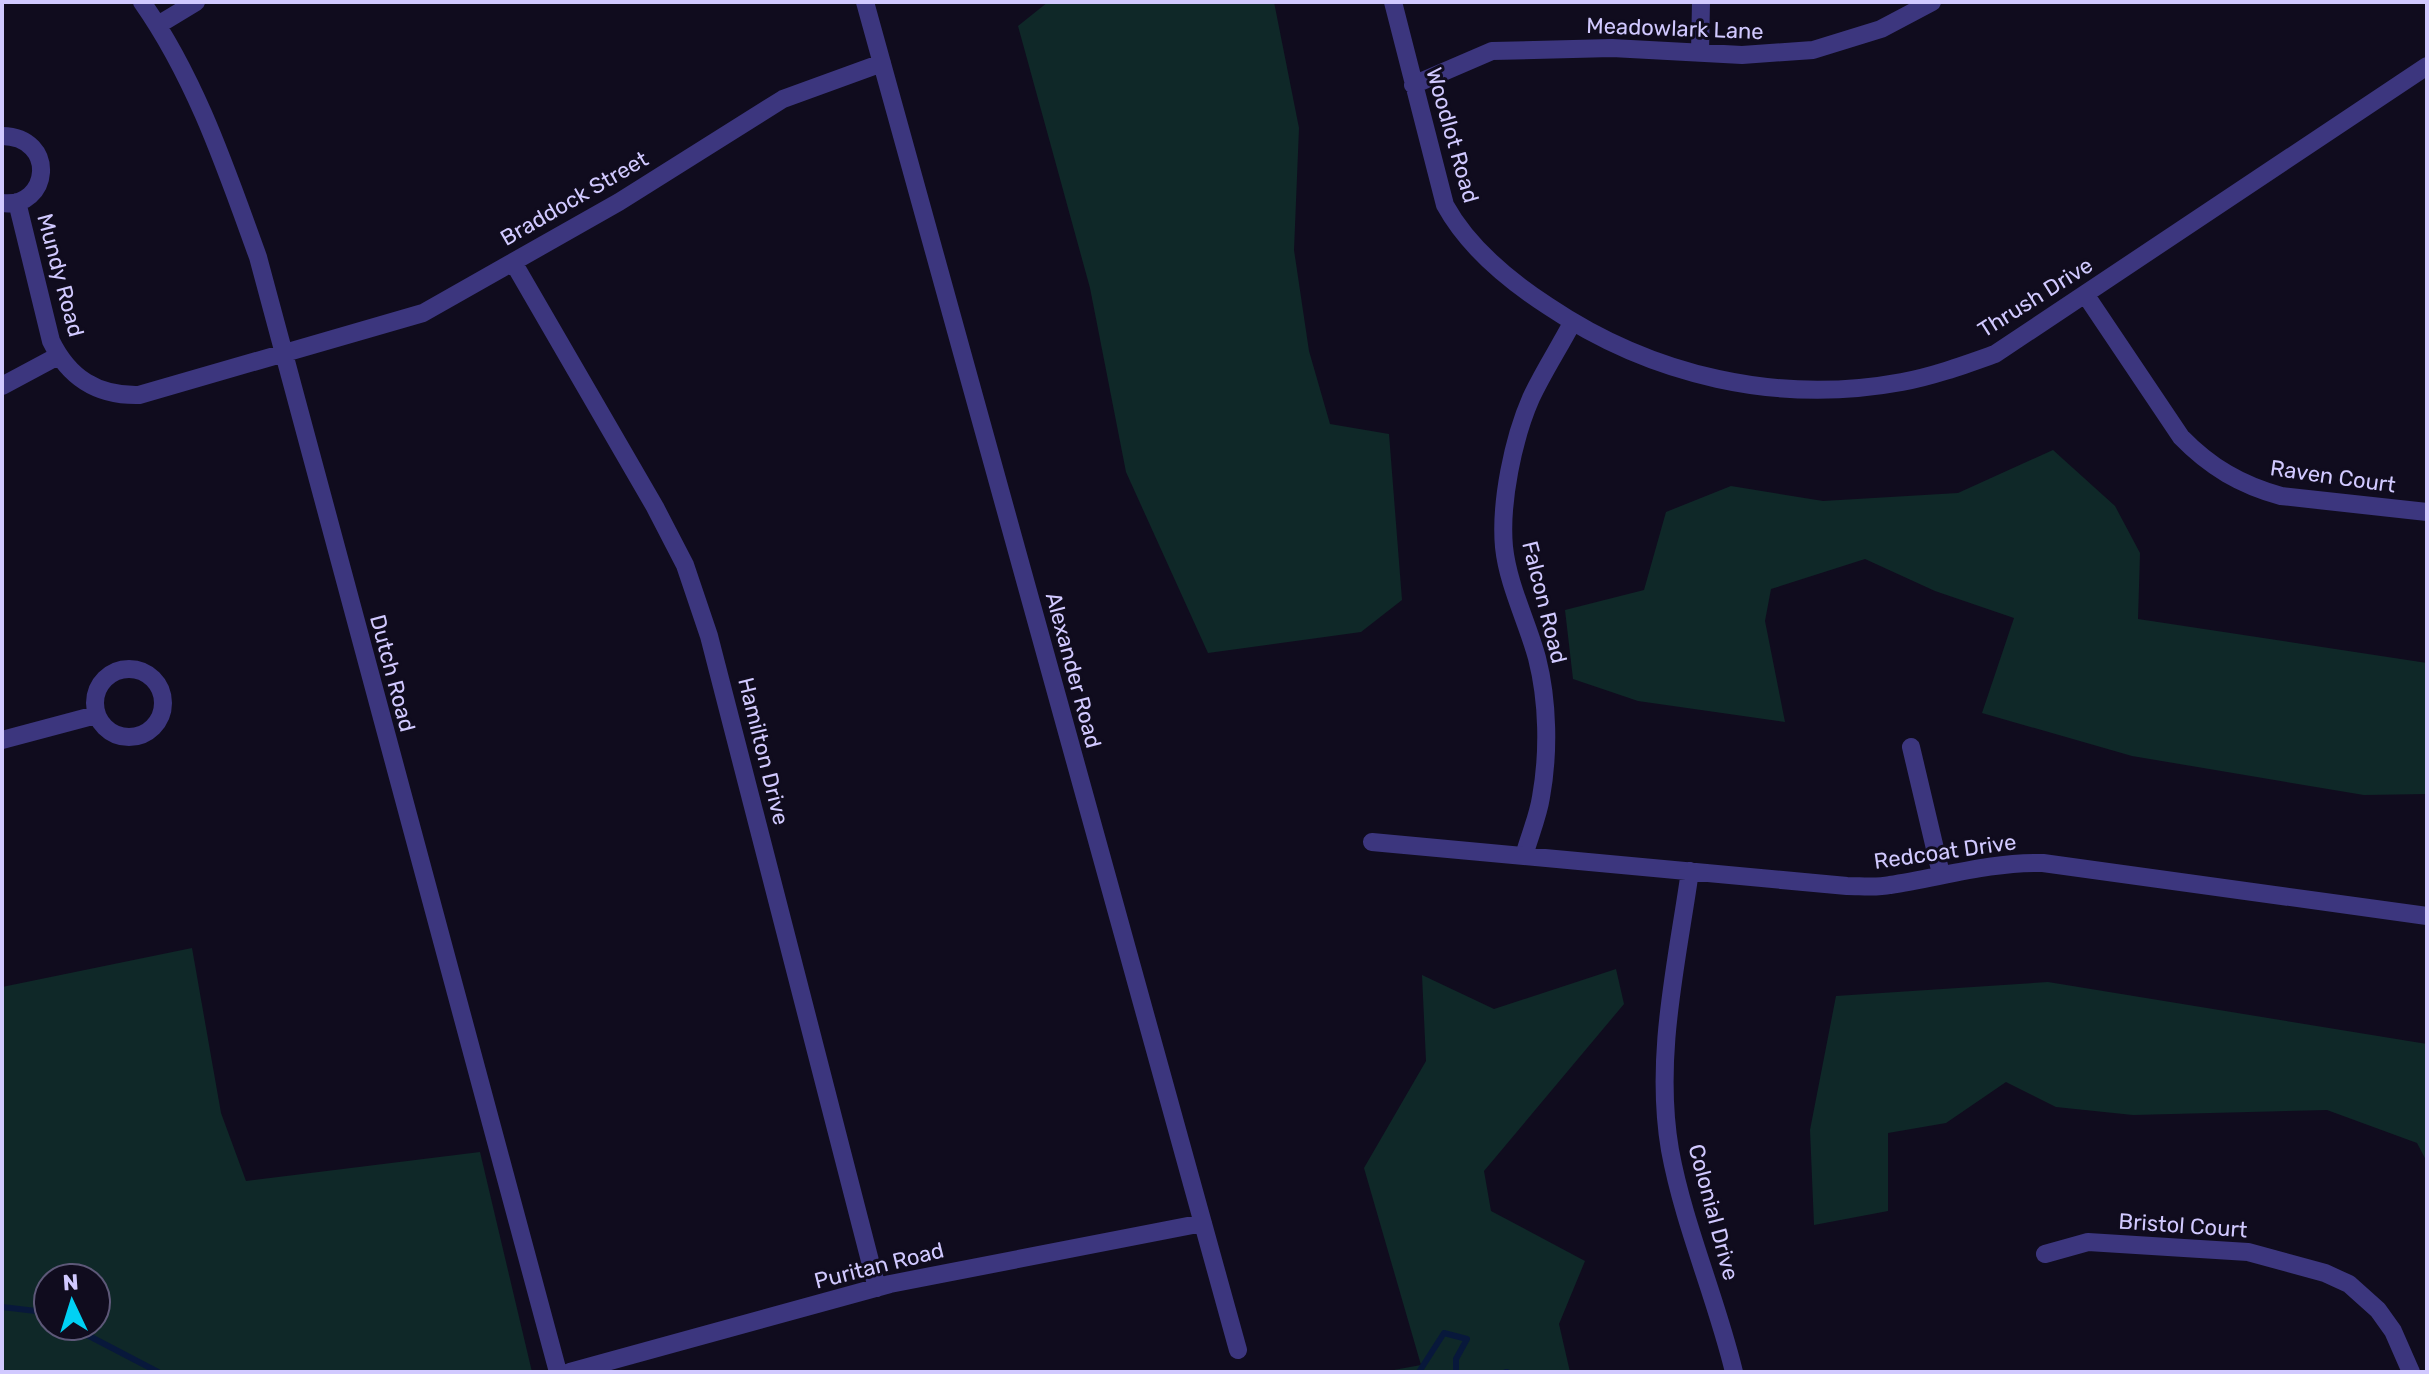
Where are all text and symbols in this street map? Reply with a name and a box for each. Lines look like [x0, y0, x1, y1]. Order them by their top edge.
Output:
street label: Meadowlark Lane [1586, 12, 1764, 45]
street label: Woodlot Road [1420, 64, 1485, 206]
street label: Braddock Street [496, 145, 653, 252]
street label: Mundy Road [31, 211, 90, 340]
street label: Thrush Drive [1973, 251, 2098, 343]
street label: Raven Court [2268, 454, 2398, 499]
street label: Falcon Road [1516, 538, 1573, 666]
street label: Alexander Road [1040, 589, 1107, 751]
street label: Dutch Road [364, 612, 421, 735]
street label: Hamilton Drive [732, 675, 795, 828]
street label: Redcoat Drive [1872, 828, 2018, 875]
street label: Colonial Drive [1682, 1141, 1745, 1283]
street label: Bristol Court [2118, 1208, 2249, 1243]
street label: Puritan Road [811, 1236, 947, 1295]
north arrow [32, 1262, 112, 1342]
text: N [62, 1269, 79, 1297]

